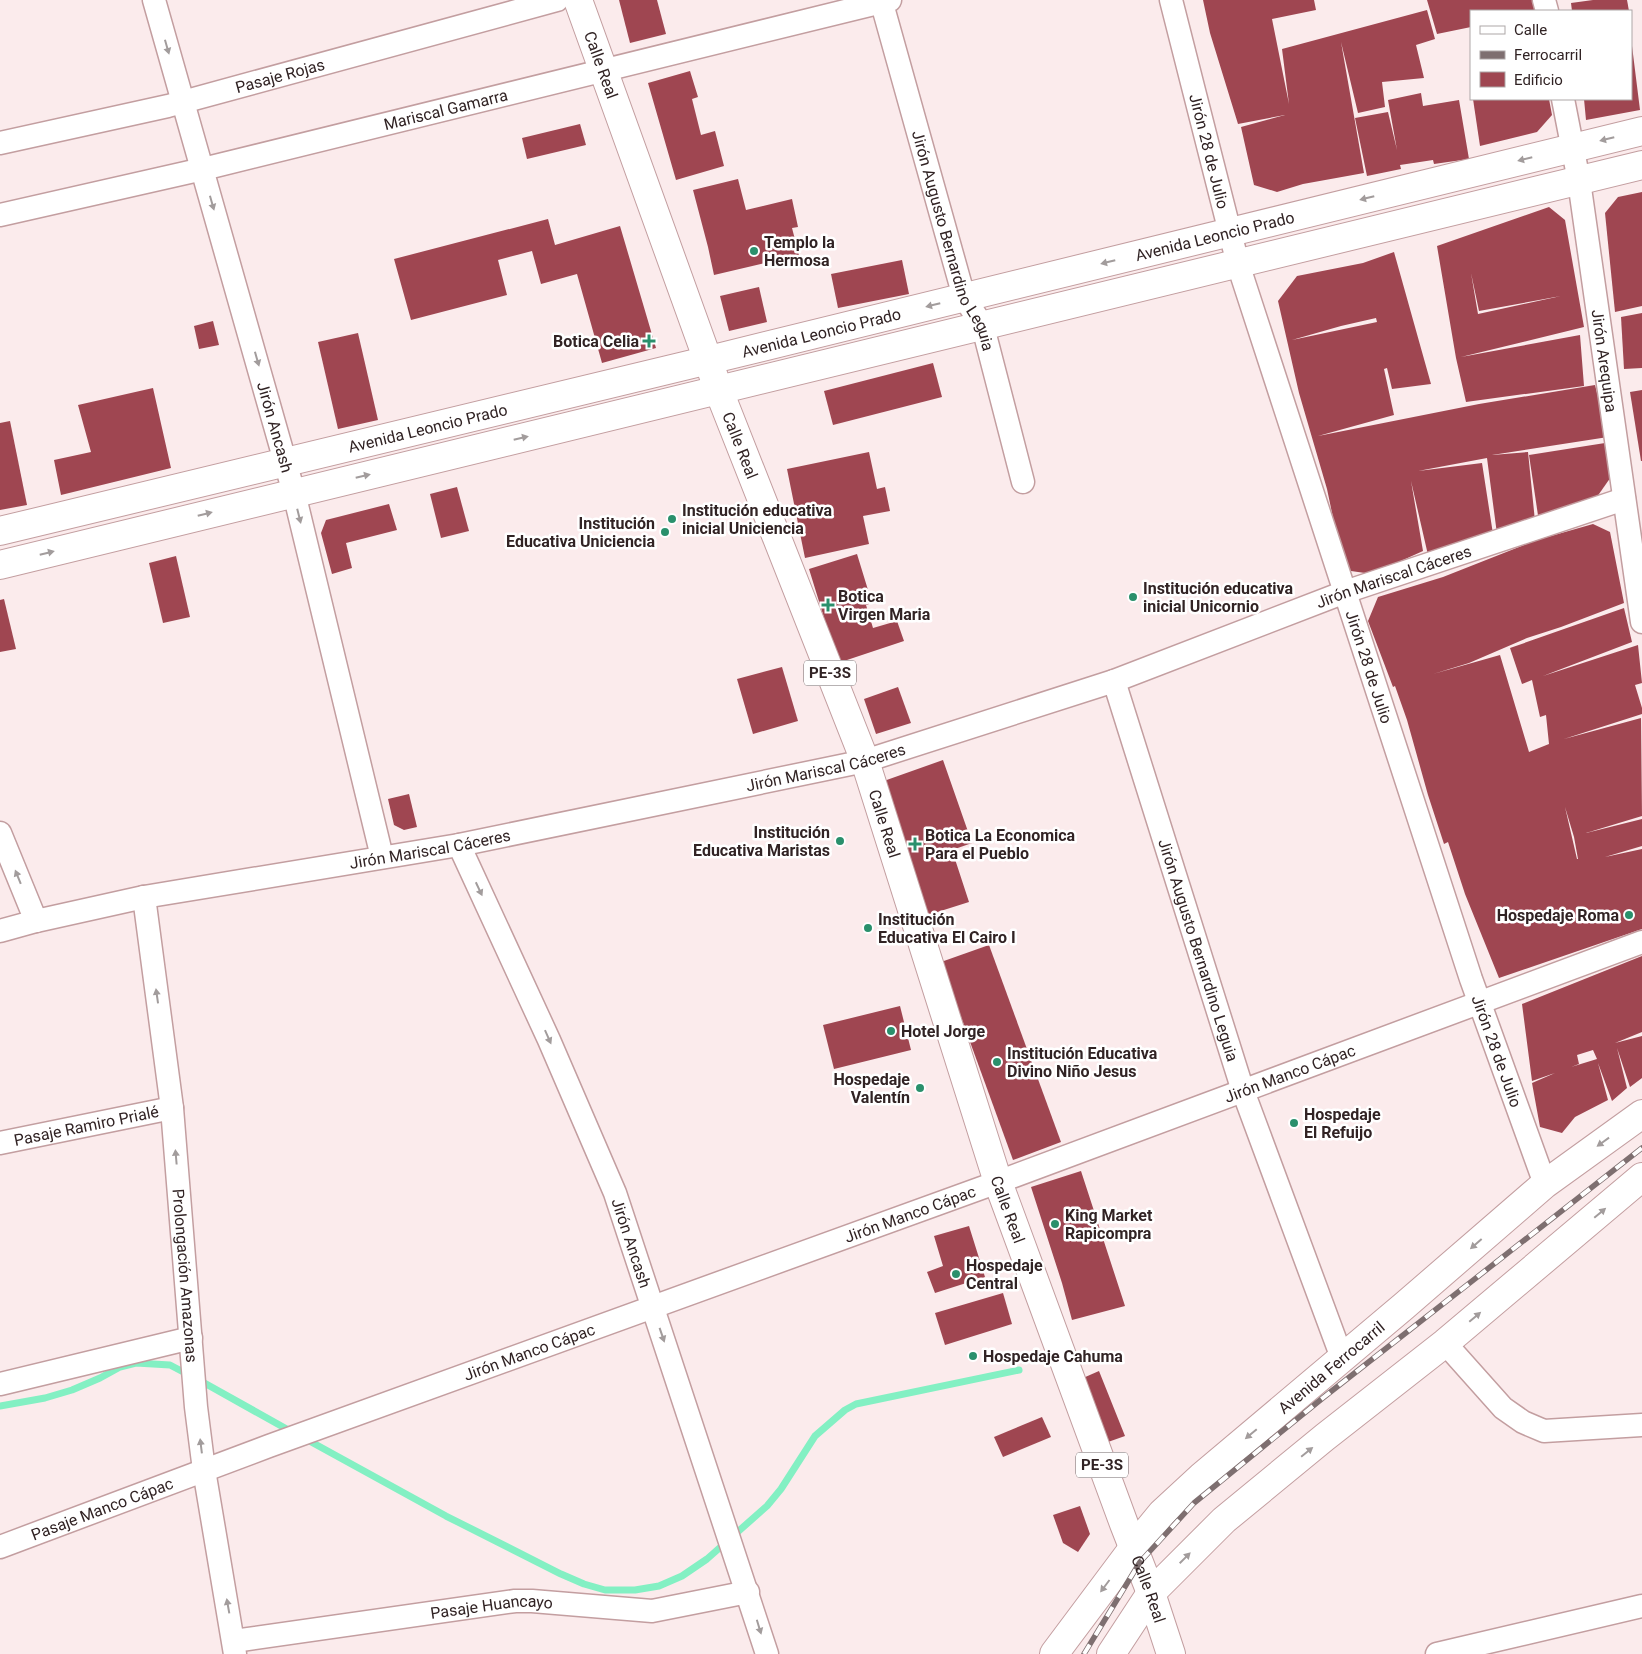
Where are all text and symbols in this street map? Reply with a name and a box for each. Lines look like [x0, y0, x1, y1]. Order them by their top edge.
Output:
legend [1470, 10, 1632, 100]
text: Calle [1514, 21, 1547, 39]
street label: Calle Real [581, 29, 622, 101]
one-way arrow [164, 39, 172, 54]
text: Ferrocarril [1514, 46, 1582, 64]
street label: Pasaje Rojas [233, 54, 327, 97]
text: Edificio [1514, 71, 1563, 89]
street label: Mariscal Gamarra [382, 85, 509, 134]
street label: Jirón 28 de Julio [1186, 92, 1233, 211]
street label: Jirón Augusto Bernardino Leguia [908, 128, 998, 353]
one-way arrow [1600, 135, 1615, 143]
one-way arrow [1518, 155, 1533, 163]
one-way arrow [1360, 194, 1375, 202]
one-way arrow [209, 196, 217, 211]
street label: Avenida Leoncio Prado [1133, 207, 1296, 265]
place label: Templo la Hermosa [764, 233, 835, 270]
marker: Templo la Hermosa [748, 245, 760, 257]
one-way arrow [1100, 258, 1115, 266]
one-way arrow [925, 301, 940, 309]
street label: Avenida Leoncio Prado [740, 304, 903, 361]
street label: Jirón Arequipa [1588, 308, 1621, 413]
place label: Botica Celia [553, 332, 639, 351]
marker: Botica Celia [643, 335, 655, 347]
one-way arrow [253, 352, 261, 367]
street label: Jirón Ancash [253, 380, 297, 475]
street label: Avenida Leoncio Prado [346, 399, 509, 456]
street label: Calle Real [719, 409, 762, 481]
one-way arrow [514, 434, 529, 442]
one-way arrow [356, 472, 371, 480]
place label: Institución educativa inicial Uniciencia [682, 501, 833, 538]
one-way arrow [295, 509, 303, 524]
one-way arrow [198, 510, 213, 518]
marker: Institución educativa inicial Uniciencia [666, 513, 678, 525]
place label: Institución Educativa Uniciencia [506, 514, 655, 551]
marker: Institución Educativa Uniciencia [659, 526, 671, 538]
street label: Jirón Mariscal Cáceres [1313, 541, 1474, 612]
one-way arrow [40, 549, 55, 557]
place label: Institución educativa inicial Unicornio [1143, 579, 1294, 616]
place label: Botica Virgen Maria [838, 587, 931, 624]
marker: Institución educativa inicial Unicornio [1127, 591, 1139, 603]
marker: Botica Virgen Maria [822, 599, 834, 611]
street label: Jirón 28 de Julio [1342, 608, 1397, 726]
road number: PE-3S [804, 660, 856, 686]
street label: Jirón Mariscal Cáceres [744, 739, 908, 795]
street label: Calle Real [865, 787, 904, 860]
place label: Institución Educativa Maristas [693, 823, 830, 860]
street label: Jirón Mariscal Cáceres [348, 825, 512, 872]
place label: Botica La Economica Para el Pueblo [925, 826, 1076, 863]
marker: Institución Educativa Maristas [834, 835, 846, 847]
street label: Jirón Augusto Bernardino Leguia [1155, 836, 1243, 1064]
marker: Botica La Economica Para el Pueblo [909, 838, 921, 850]
one-way arrow [14, 869, 22, 884]
one-way arrow [476, 882, 484, 896]
place label: Hospedaje Roma [1497, 906, 1619, 925]
marker: Hospedaje Roma [1623, 909, 1635, 921]
place label: Institución Educativa El Cairo I [878, 910, 1016, 947]
marker: Institución Educativa El Cairo I [862, 922, 874, 934]
one-way arrow [153, 987, 161, 1003]
street label: Jirón 28 de Julio [1468, 992, 1526, 1110]
place label: Hotel Jorge [901, 1022, 985, 1041]
marker: Hotel Jorge [885, 1025, 897, 1037]
one-way arrow [544, 1030, 552, 1044]
street label: Jirón Manco Cápac [1222, 1040, 1358, 1106]
place label: Institución Educativa Divino Niño Jesus [1007, 1044, 1158, 1081]
marker: Institución Educativa Divino Niño Jesus [991, 1056, 1003, 1068]
place label: Hospedaje Valentín [833, 1070, 910, 1107]
marker: Hospedaje Valentín [914, 1082, 926, 1094]
street label: Pasaje Ramiro Prialé [12, 1101, 160, 1149]
place label: Hospedaje El Refuijo [1304, 1105, 1381, 1142]
marker: Hospedaje El Refuijo [1288, 1117, 1300, 1129]
one-way arrow [1596, 1137, 1609, 1147]
one-way arrow [172, 1149, 180, 1165]
street label: Calle Real [987, 1173, 1029, 1246]
street label: Jirón Manco Cápac [842, 1181, 978, 1246]
street label: Prolongación Amazonas [169, 1188, 202, 1363]
street label: Jirón Ancash [608, 1196, 655, 1290]
place label: King Market Rapicompra [1065, 1206, 1153, 1243]
one-way arrow [1593, 1207, 1606, 1218]
marker: King Market Rapicompra [1049, 1218, 1061, 1230]
one-way arrow [1470, 1238, 1482, 1250]
place label: Hospedaje Central [966, 1256, 1043, 1293]
marker: Hospedaje Central [950, 1268, 962, 1280]
one-way arrow [1469, 1312, 1482, 1323]
street label: Avenida Ferrocarril [1274, 1317, 1388, 1418]
street label: Jirón Manco Cápac [461, 1319, 597, 1384]
one-way arrow [658, 1328, 666, 1343]
place label: Hospedaje Cahuma [983, 1347, 1123, 1366]
marker: Hospedaje Cahuma [967, 1350, 979, 1362]
one-way arrow [1246, 1428, 1258, 1440]
one-way arrow [197, 1437, 205, 1453]
one-way arrow [1301, 1446, 1314, 1457]
road number: PE-3S [1076, 1452, 1128, 1478]
street label: Pasaje Manco Cápac [28, 1473, 176, 1544]
street label: Calle Real [1128, 1553, 1170, 1625]
one-way arrow [1179, 1553, 1191, 1565]
one-way arrow [1099, 1579, 1110, 1592]
street label: Pasaje Huancayo [429, 1591, 554, 1622]
one-way arrow [223, 1597, 231, 1613]
one-way arrow [756, 1620, 764, 1635]

